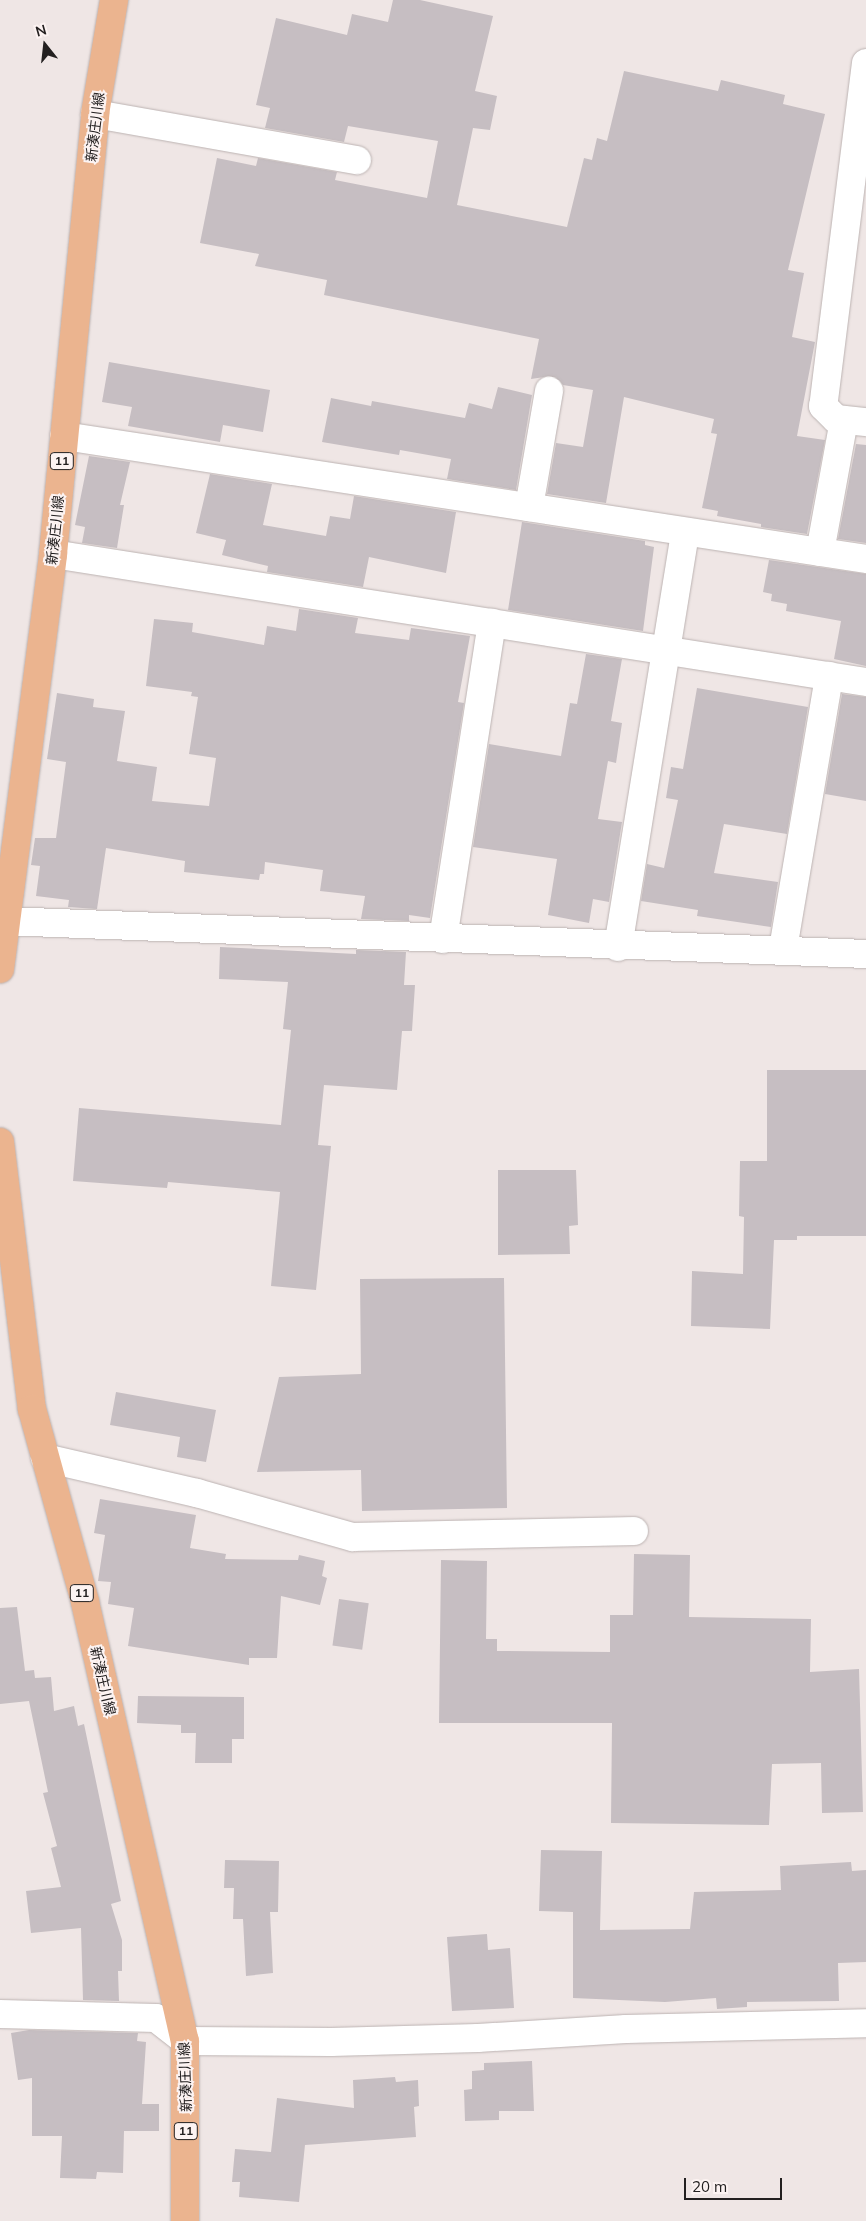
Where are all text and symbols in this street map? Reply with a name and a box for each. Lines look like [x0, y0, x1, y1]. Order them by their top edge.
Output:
north arrow [20, 20, 70, 70]
text: N [33, 20, 48, 41]
street label: 新湊庄川線 [82, 91, 108, 163]
road number: 11 [50, 452, 74, 471]
street label: 新湊庄川線 [43, 494, 67, 566]
road number: 11 [70, 1584, 94, 1602]
street label: 新湊庄川線 [87, 1645, 119, 1717]
street label: 新湊庄川線 [175, 2042, 195, 2112]
road number: 11 [174, 2122, 198, 2140]
scale bar [686, 2168, 784, 2200]
text: 20 m [692, 2177, 727, 2196]

